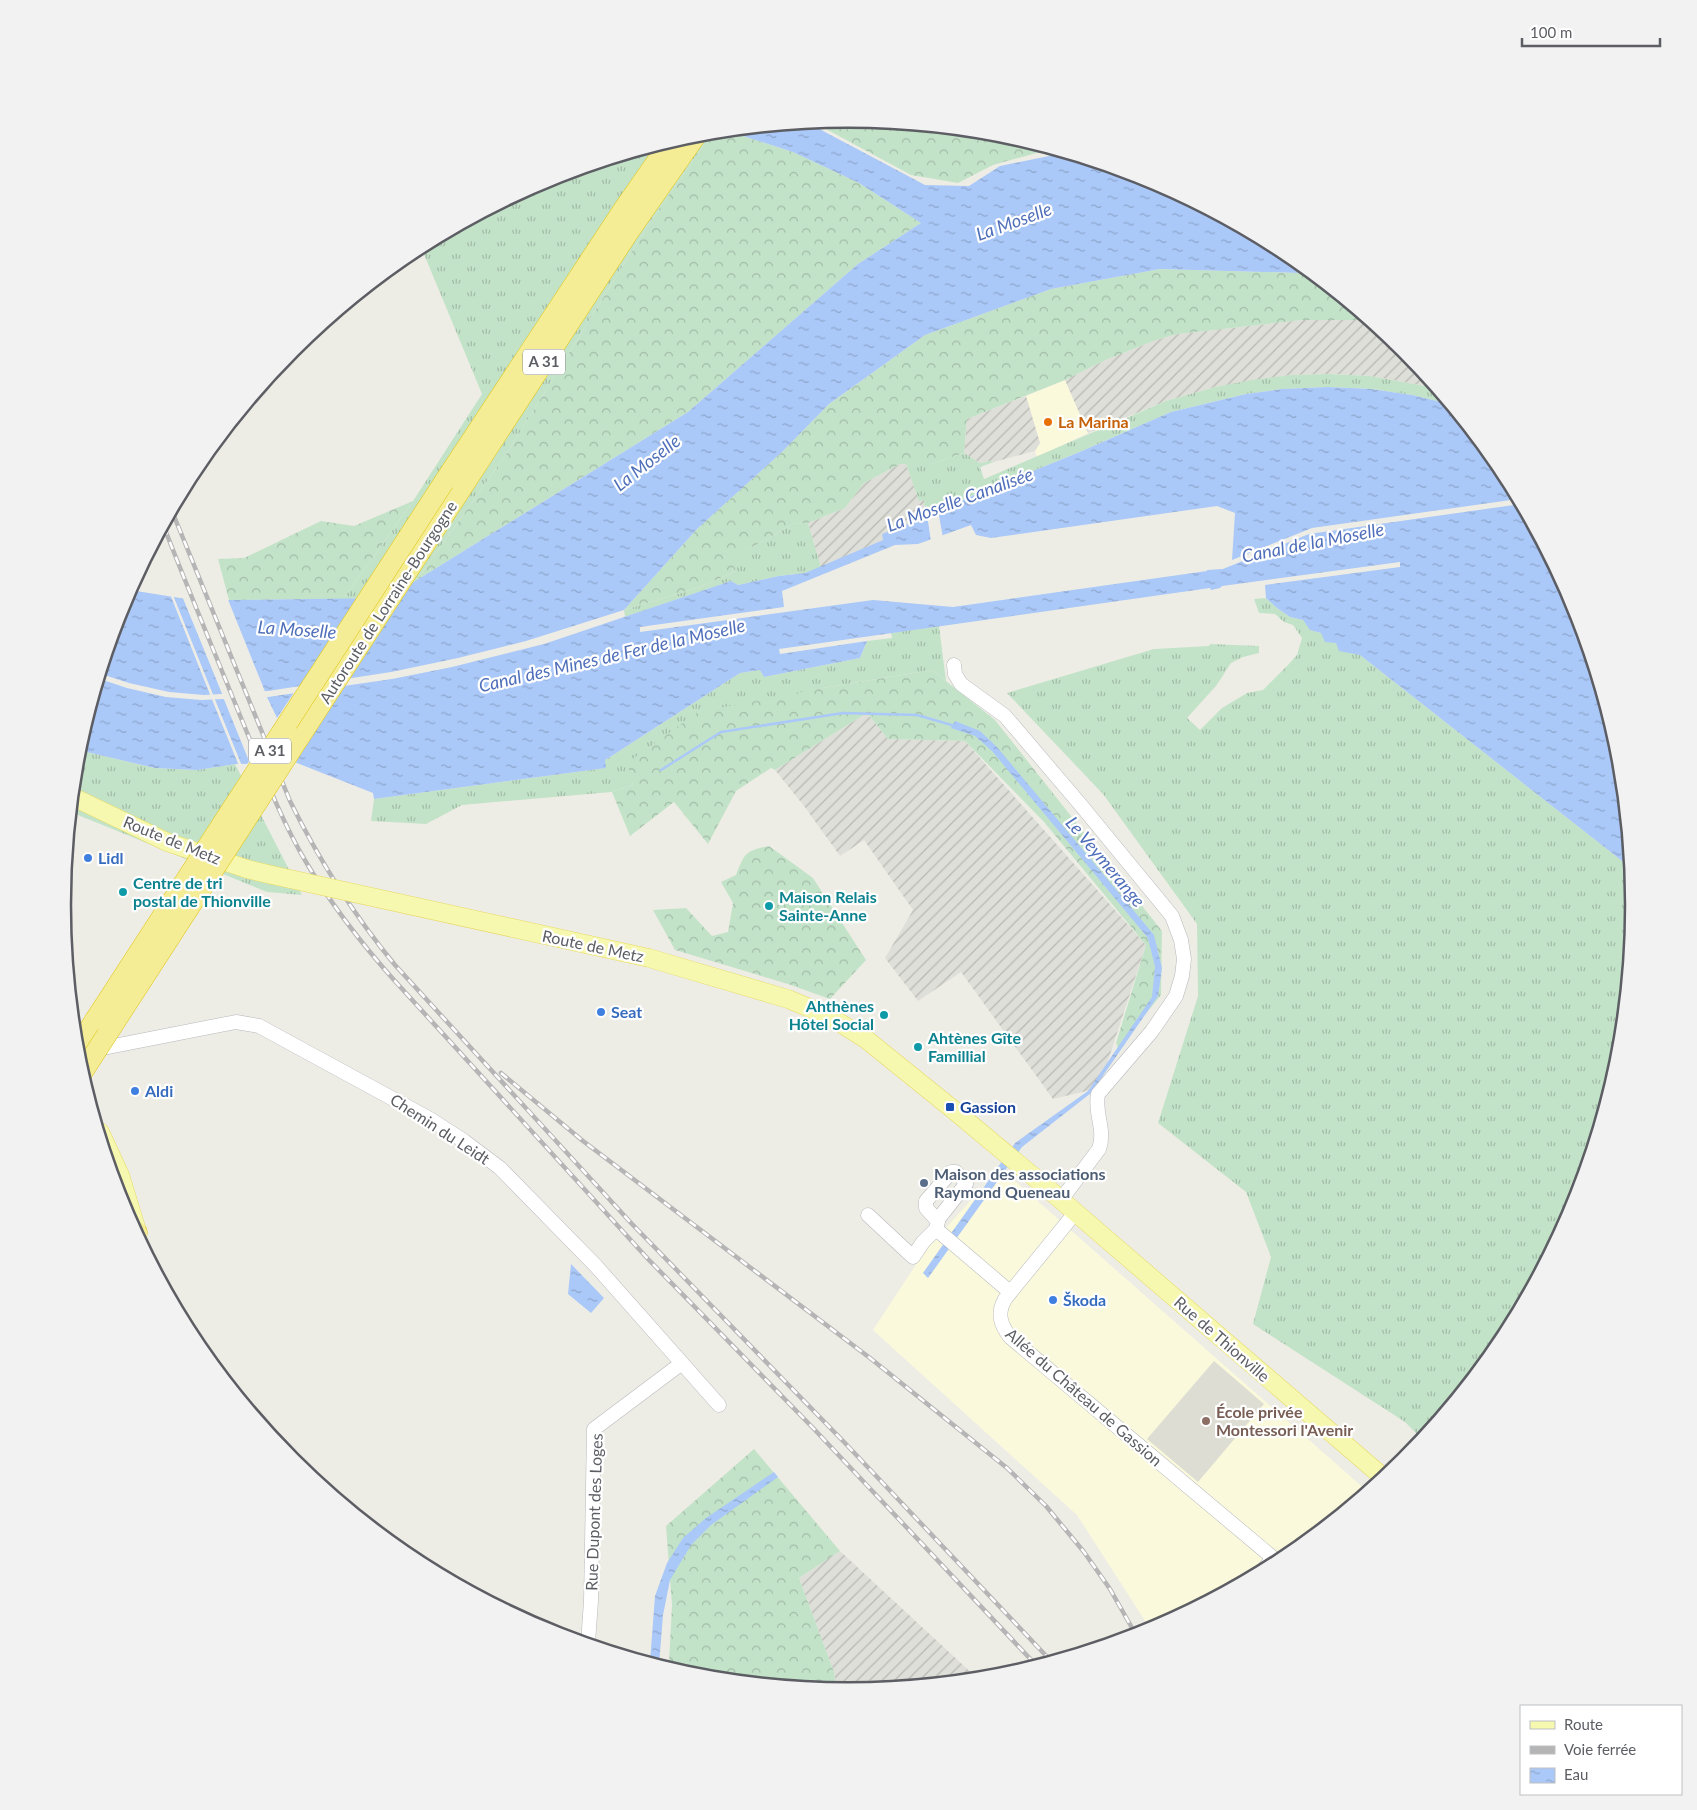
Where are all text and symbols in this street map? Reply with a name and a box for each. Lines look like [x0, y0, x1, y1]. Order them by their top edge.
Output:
scale bar [1522, 15, 1660, 47]
text: 100 m [1530, 23, 1572, 41]
water label: La Moselle [973, 197, 1054, 245]
road number: A 31 [523, 350, 565, 374]
place label: La Marina [1058, 412, 1129, 431]
marker: La Marina [1042, 416, 1054, 428]
water label: La Moselle [609, 429, 684, 495]
water label: La Moselle Canalisée [883, 462, 1036, 536]
street label: Autoroute de Lorraine-Bourgogne [315, 497, 460, 707]
water label: Canal de la Moselle [1240, 517, 1386, 567]
water label: Canal des Mines de Fer de la Moselle [476, 614, 747, 696]
water label: La Moselle [257, 615, 337, 643]
road number: A 31 [249, 738, 291, 764]
street label: Route de Metz [121, 811, 224, 868]
water label: Le Veymerange [1061, 812, 1150, 911]
place label: Lidl [98, 848, 123, 867]
marker: Lidl [82, 852, 94, 864]
place label: Centre de tri postal de Thionville [133, 873, 271, 910]
marker: Centre de tri postal de Thionville [117, 886, 129, 898]
place label: Maison Relais Sainte-Anne [779, 887, 877, 924]
marker: Maison Relais Sainte-Anne [763, 900, 775, 912]
street label: Route de Metz [541, 925, 646, 966]
place label: Ahthènes Hôtel Social [789, 996, 874, 1033]
place label: Seat [611, 1002, 642, 1021]
marker: Seat [595, 1006, 607, 1018]
marker: Ahthènes Hôtel Social [878, 1009, 890, 1021]
place label: Ahtènes Gîte Famillial [927, 1028, 1021, 1065]
marker: Ahtènes Gîte Famillial [912, 1041, 924, 1053]
place label: Aldi [144, 1081, 173, 1100]
marker: Aldi [129, 1085, 141, 1097]
street label: Chemin du Leidt [387, 1089, 494, 1168]
place label: Gassion [960, 1097, 1016, 1116]
marker: Gassion [944, 1101, 956, 1113]
place label: Maison des associations Raymond Queneau [934, 1164, 1105, 1201]
marker: Maison des associations Raymond Queneau [918, 1177, 930, 1189]
place label: Škoda [1063, 1290, 1106, 1309]
street label: Rue de Thionville [1171, 1292, 1274, 1385]
marker: Škoda [1047, 1294, 1059, 1306]
street label: Allée du Château de Gassion [1002, 1324, 1166, 1470]
place label: École privée Montessori l'Avenir [1216, 1402, 1353, 1439]
marker: École privée Montessori l'Avenir [1200, 1415, 1212, 1427]
street label: Rue Dupont des Loges [581, 1433, 606, 1591]
legend [1520, 1705, 1682, 1795]
text: Route [1564, 1715, 1603, 1733]
text: Voie ferrée [1564, 1740, 1636, 1758]
text: Eau [1564, 1765, 1588, 1783]

